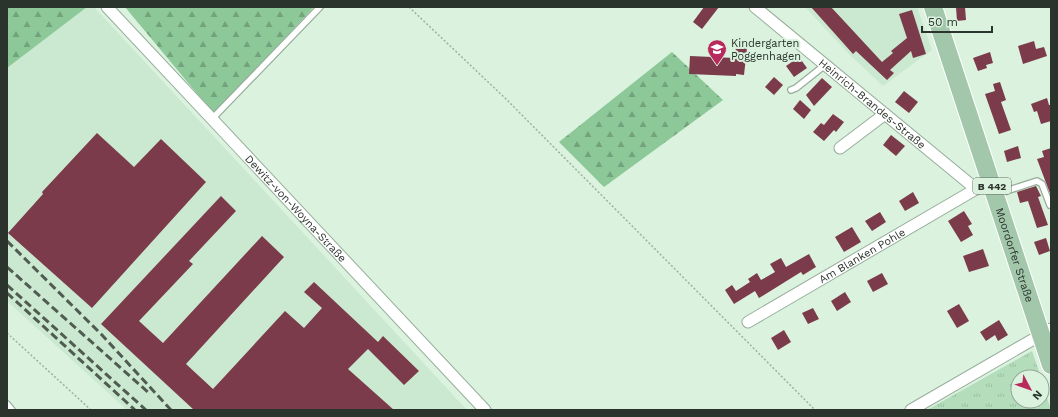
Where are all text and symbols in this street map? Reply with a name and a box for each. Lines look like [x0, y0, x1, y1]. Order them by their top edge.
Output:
scale bar [922, 8, 992, 34]
text: 50 m [928, 15, 958, 29]
place label: Kindergarten Poggenhagen [731, 37, 801, 63]
school or university icon: Kindergarten Poggenhagen [706, 38, 728, 66]
street label: Heinrich-Brandes-Straße [816, 56, 928, 151]
street label: Dewitz-von-Woyna-Straße [242, 152, 349, 265]
road number: B 442 [973, 178, 1011, 194]
street label: Moordorfer Straße [993, 206, 1036, 304]
street label: Am Blanken Pohle [816, 225, 908, 286]
north arrow [1010, 369, 1050, 409]
text: N [1030, 388, 1045, 403]

